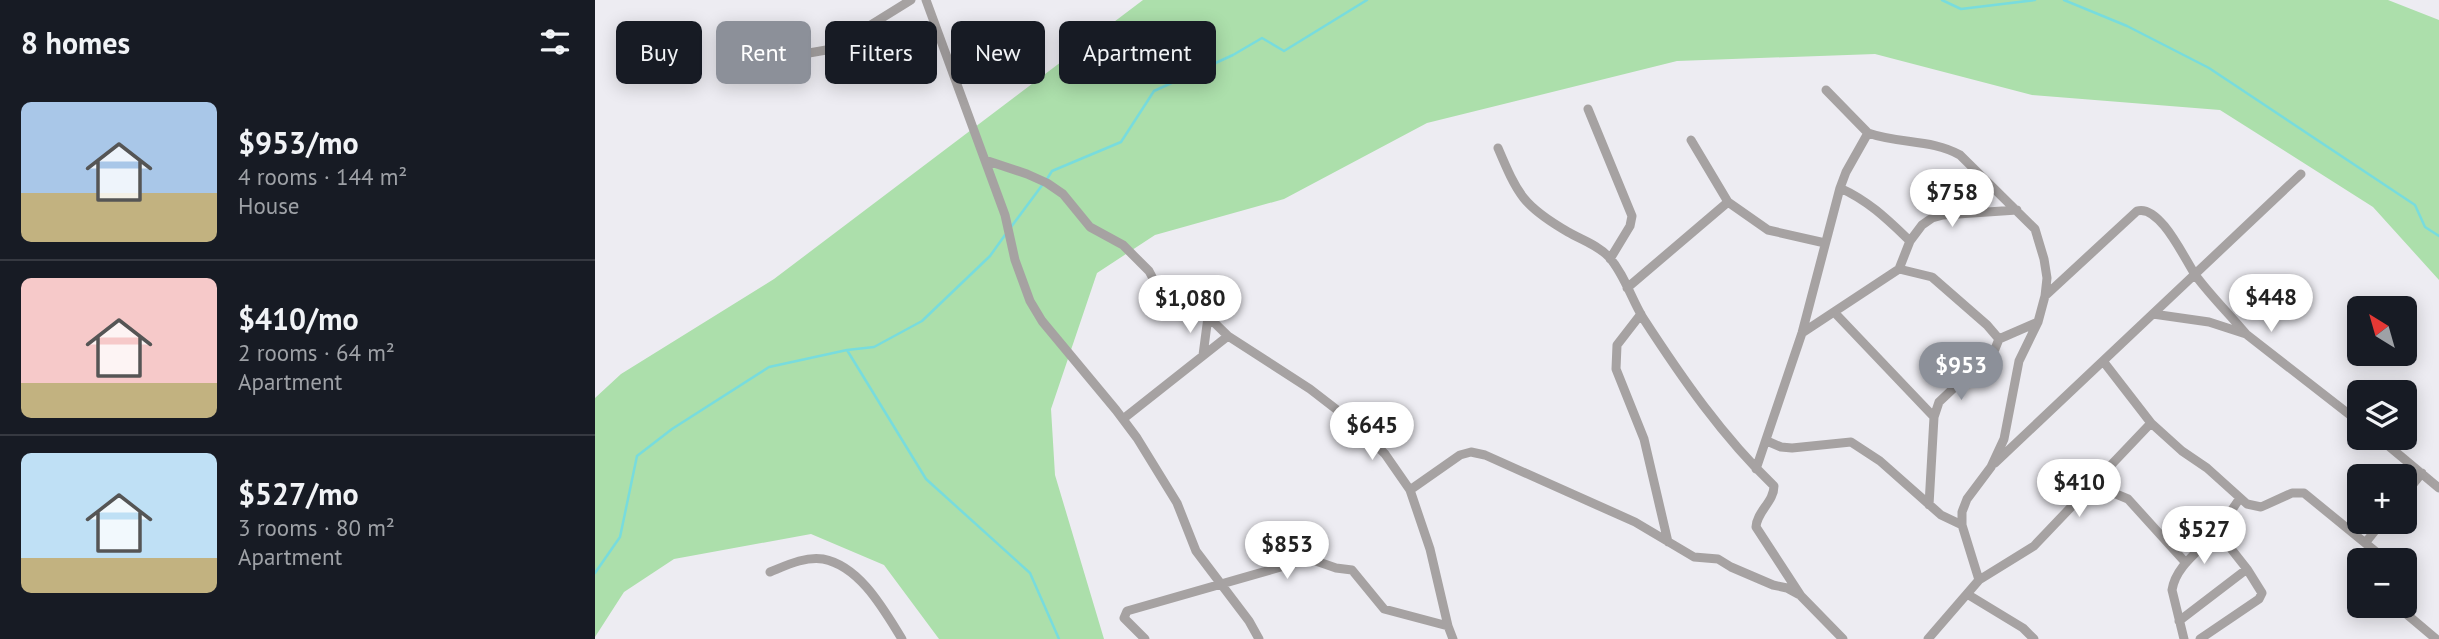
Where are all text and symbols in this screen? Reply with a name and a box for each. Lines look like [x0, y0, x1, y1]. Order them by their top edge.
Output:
chip: Buy [616, 21, 702, 84]
chip: Rent [716, 21, 811, 84]
chip: Filters [825, 21, 937, 84]
chip: New [951, 21, 1045, 84]
chip: Apartment [1059, 21, 1216, 84]
text: 8 homes [21, 23, 130, 62]
icon: filters [536, 23, 574, 61]
text: $953/mo [238, 123, 359, 162]
icon: home [77, 130, 161, 214]
text: 4 rooms · 144 m² [238, 162, 407, 191]
pin: $758 [1911, 170, 1993, 229]
text: $758 [1926, 177, 1978, 206]
text: House [238, 191, 300, 220]
pin: $448 [2230, 274, 2312, 334]
pin: $1,080 [1133, 276, 1247, 335]
text: $448 [2245, 282, 2297, 311]
text: $1,080 [1154, 283, 1226, 312]
north arrow [2347, 296, 2417, 366]
map controls [2347, 296, 2417, 618]
text: $410/mo [238, 299, 359, 338]
icon: home [77, 306, 161, 390]
text: 2 rooms · 64 m² [238, 338, 395, 367]
pin: $953 [1920, 342, 2002, 402]
text: $953 [1935, 350, 1987, 379]
text: Apartment [238, 367, 342, 396]
button: layers [2347, 380, 2417, 450]
pin: $645 [1331, 402, 1413, 462]
text: $645 [1346, 410, 1398, 439]
pin: $410 [2038, 460, 2120, 519]
button: + [2347, 464, 2417, 534]
text: $410 [2053, 467, 2105, 496]
text: $527/mo [238, 474, 359, 513]
icon: home [77, 481, 161, 565]
pin: $527 [2163, 506, 2245, 566]
text: 3 rooms · 80 m² [238, 513, 395, 542]
text: $527 [2178, 514, 2230, 543]
pin: $853 [1246, 522, 1328, 581]
text: $853 [1261, 529, 1313, 558]
text: Apartment [238, 542, 342, 571]
button: − [2347, 548, 2417, 618]

